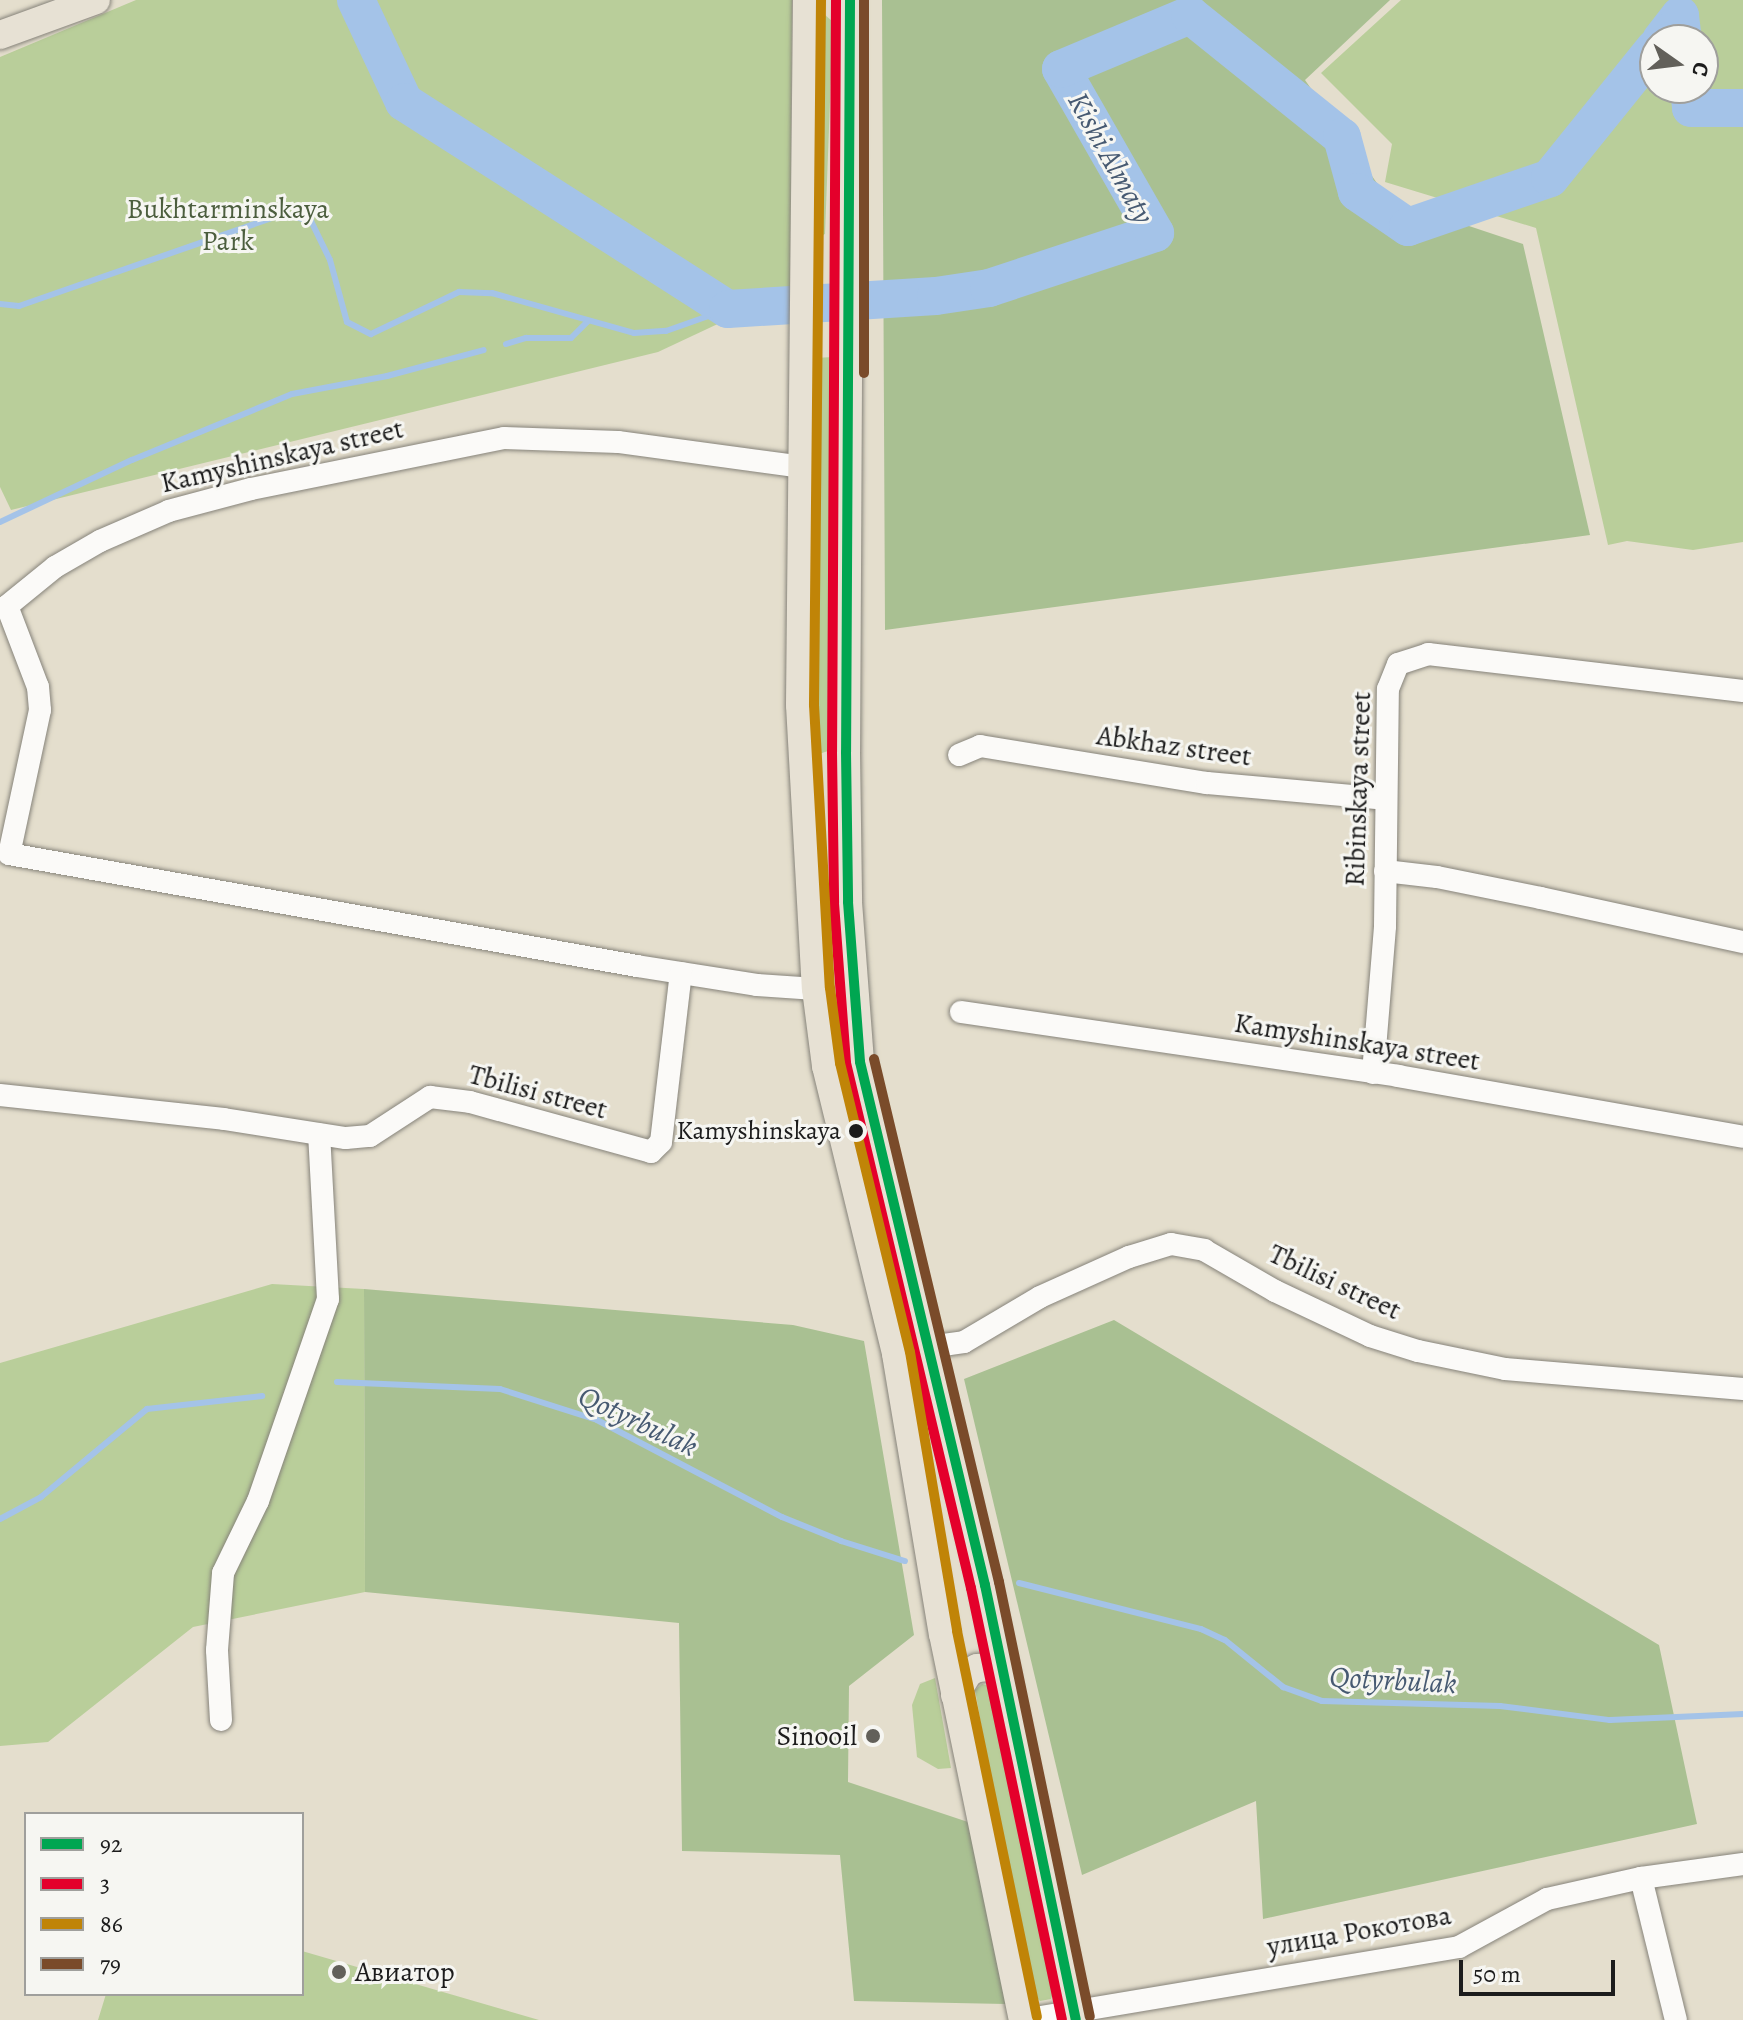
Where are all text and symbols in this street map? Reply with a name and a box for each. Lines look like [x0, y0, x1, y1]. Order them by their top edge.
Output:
north arrow [1639, 24, 1719, 104]
text: С [1684, 59, 1717, 80]
water label: Kіshі Almaty [1060, 86, 1162, 230]
park label: Bukhtarminskaya Park [127, 192, 329, 258]
street label: Kamyshinskaya street [157, 412, 407, 500]
street label: Ribinskaya street [1338, 691, 1378, 887]
street label: Abkhaz street [1095, 719, 1253, 773]
street label: Kamyshinskaya street [1232, 1006, 1482, 1078]
street label: Tbilisi street [465, 1057, 611, 1127]
place label: Kamyshinskaya [676, 1115, 841, 1147]
marker: Kamyshinskaya [848, 1123, 864, 1139]
street label: Tbilisi street [1264, 1237, 1406, 1327]
water label: Qotyrbulak [573, 1378, 703, 1464]
water label: Qotyrbulak [1329, 1659, 1457, 1701]
place label: Sinooil [777, 1719, 857, 1753]
marker: Sinooil [864, 1727, 882, 1745]
legend [24, 1812, 304, 1996]
text: 92 [100, 1828, 122, 1860]
text: 3 [100, 1868, 110, 1900]
street label: улица Рокотова [1264, 1898, 1454, 1964]
text: 86 [100, 1908, 123, 1940]
scale bar [1463, 1944, 1619, 1994]
text: 79 [100, 1948, 121, 1980]
place label: Авиатор [355, 1955, 455, 1989]
text: 50 m [1473, 1958, 1521, 1990]
marker: Авиатор [330, 1963, 348, 1981]

